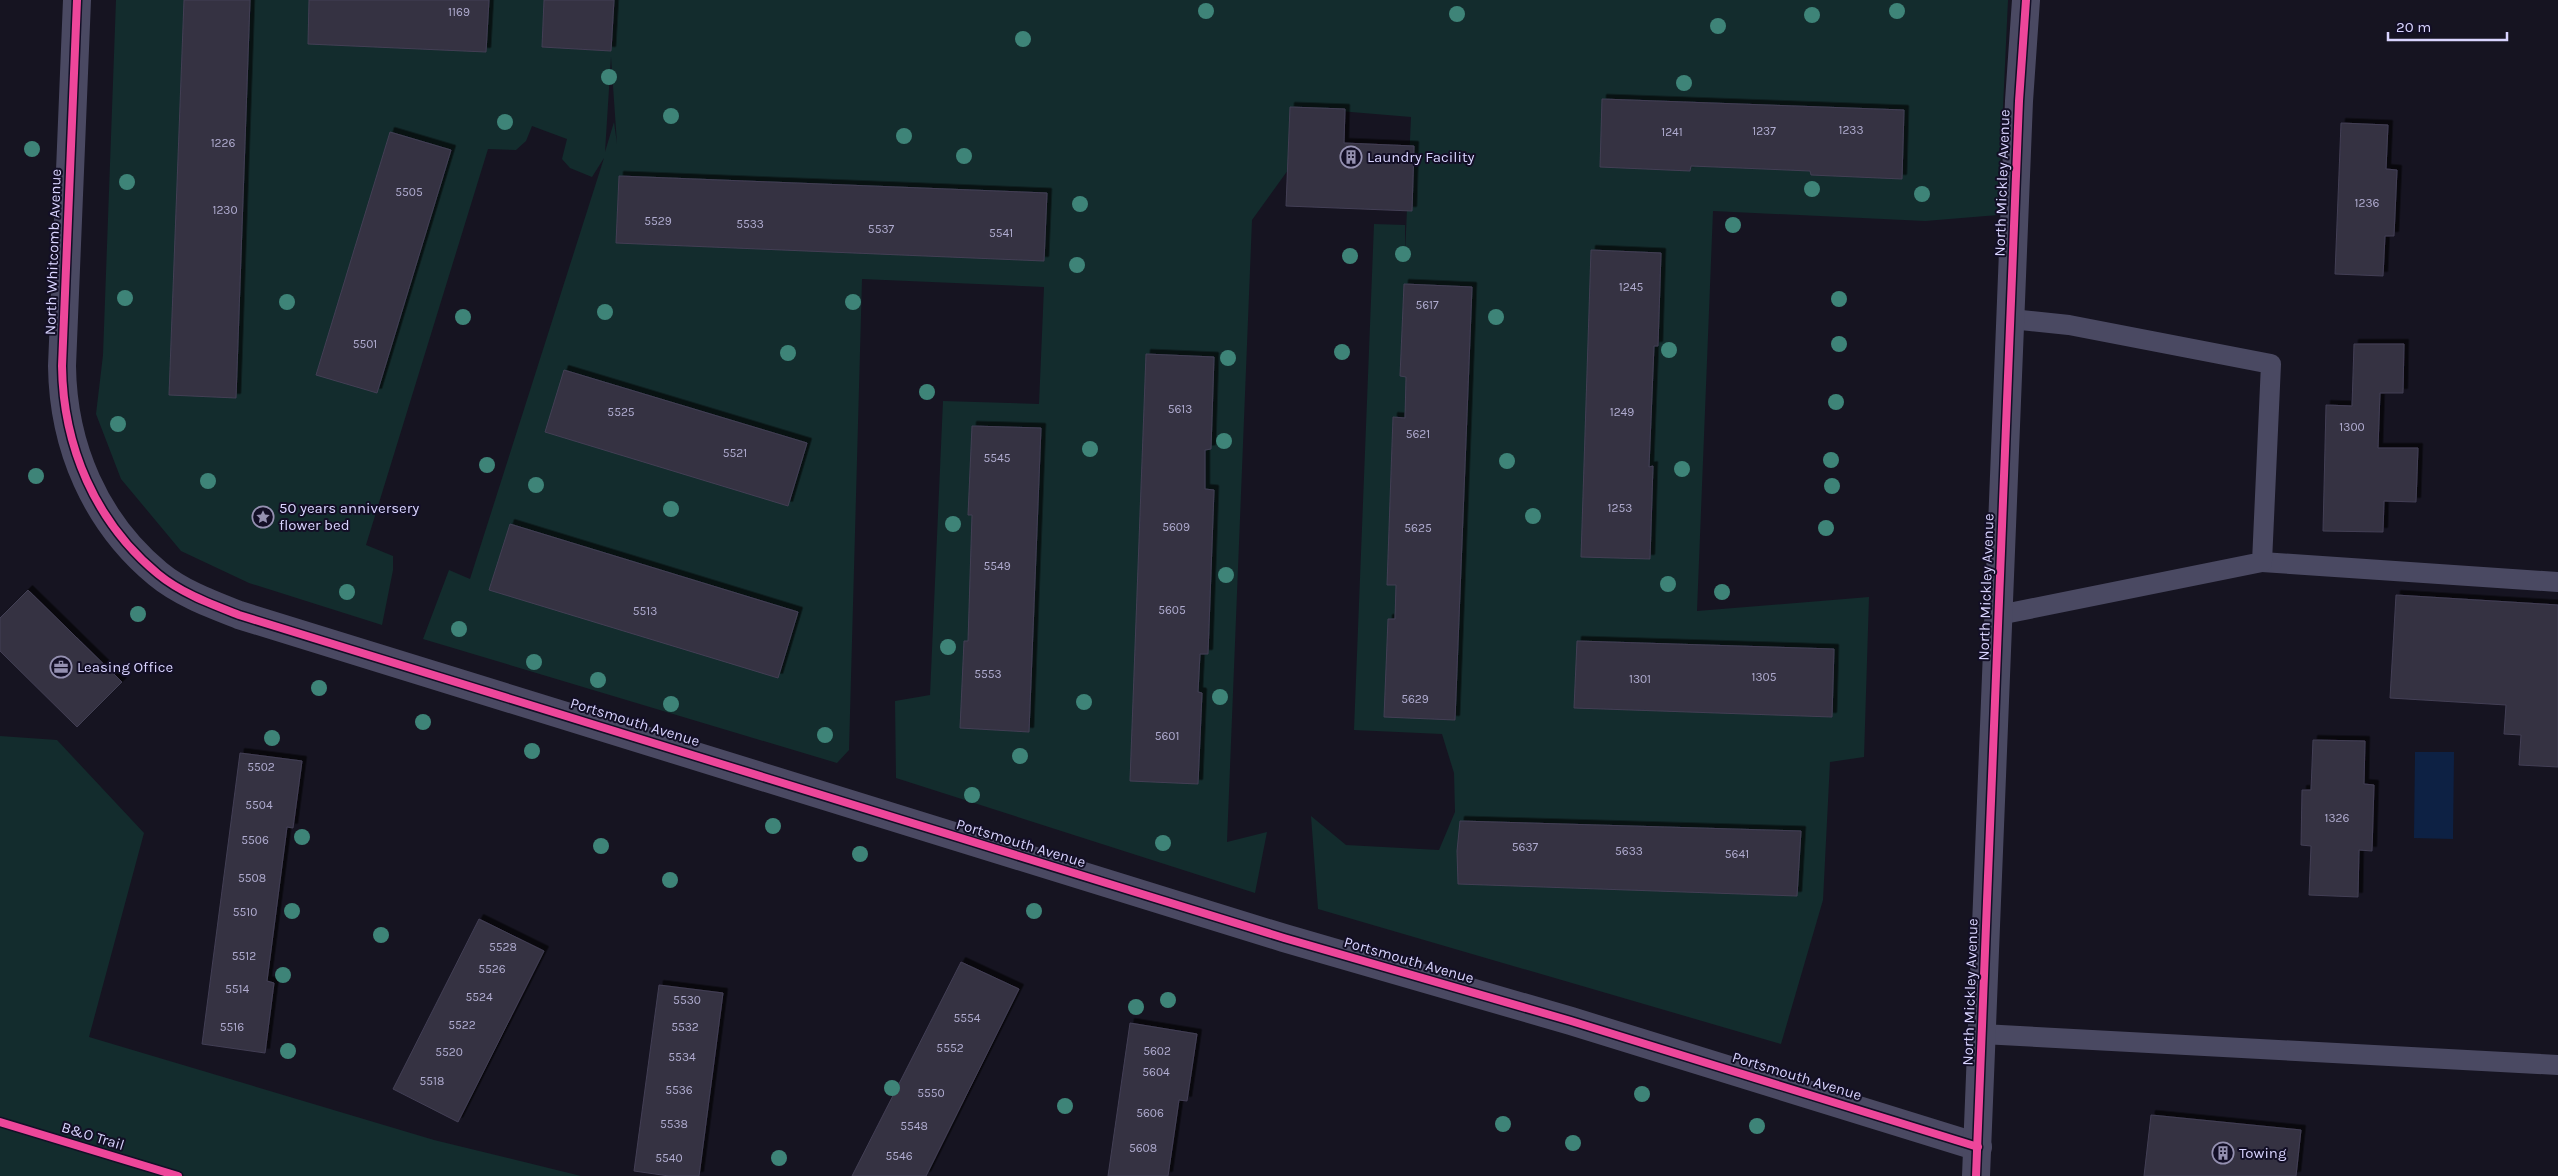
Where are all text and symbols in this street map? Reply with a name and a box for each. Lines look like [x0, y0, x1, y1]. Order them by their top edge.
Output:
house number: 1169 [448, 5, 470, 19]
scale bar [2388, 10, 2507, 42]
text: 20 m [2396, 18, 2431, 36]
street label: North Mickley Avenue [1990, 109, 2014, 257]
house number: 1233 [1838, 123, 1864, 137]
house number: 1237 [1752, 124, 1776, 138]
house number: 1241 [1661, 125, 1683, 139]
house number: 1226 [211, 136, 235, 150]
building icon: Laundry Facility [1339, 145, 1363, 169]
place label: Laundry Facility [1367, 148, 1475, 166]
street label: North Whitcomb Avenue [41, 168, 65, 336]
house number: 5505 [395, 185, 423, 199]
house number: 1236 [2355, 196, 2380, 210]
house number: 1230 [212, 203, 238, 217]
house number: 5529 [644, 214, 672, 228]
house number: 5533 [736, 217, 764, 231]
house number: 5537 [868, 222, 894, 236]
house number: 5541 [989, 226, 1013, 240]
house number: 1245 [1619, 280, 1643, 294]
house number: 5617 [1415, 298, 1439, 312]
house number: 5501 [353, 337, 377, 351]
house number: 5613 [1168, 402, 1192, 416]
house number: 5525 [607, 405, 635, 419]
house number: 1249 [1610, 405, 1634, 419]
house number: 1300 [2339, 420, 2365, 434]
house number: 5621 [1406, 427, 1430, 441]
house number: 5521 [723, 446, 747, 460]
house number: 5545 [983, 451, 1011, 465]
place label: 50 years anniversery flower bed [279, 499, 419, 534]
house number: 1253 [1608, 501, 1632, 515]
place icon: 50 years anniversery flower bed [251, 505, 275, 529]
street label: North Mickley Avenue [1974, 513, 1998, 661]
house number: 5609 [1162, 520, 1190, 534]
house number: 5625 [1404, 521, 1432, 535]
house number: 5549 [983, 559, 1011, 573]
house number: 5605 [1158, 603, 1186, 617]
house number: 5513 [633, 604, 657, 618]
office icon: Leasing Office [49, 655, 73, 679]
place label: Leasing Office [77, 658, 173, 676]
house number: 5553 [974, 667, 1002, 681]
house number: 1305 [1752, 670, 1777, 684]
house number: 1301 [1629, 672, 1651, 686]
house number: 5629 [1401, 692, 1429, 706]
street label: Portsmouth Avenue [568, 694, 702, 750]
house number: 5601 [1155, 729, 1179, 743]
house number: 5502 [247, 760, 275, 774]
house number: 5504 [245, 798, 273, 812]
house number: 1326 [2325, 811, 2350, 825]
street label: Portsmouth Avenue [954, 815, 1088, 871]
house number: 5506 [241, 833, 269, 847]
house number: 5637 [1512, 840, 1539, 854]
house number: 5633 [1615, 844, 1643, 858]
house number: 5641 [1725, 847, 1749, 861]
house number: 5508 [238, 871, 266, 885]
house number: 5510 [233, 905, 257, 919]
street label: North Mickley Avenue [1958, 918, 1982, 1066]
street label: Portsmouth Avenue [1342, 933, 1476, 987]
house number: 5528 [489, 940, 517, 954]
house number: 5512 [232, 949, 256, 963]
house number: 5526 [478, 962, 506, 976]
house number: 5514 [225, 982, 249, 996]
house number: 5524 [465, 990, 493, 1004]
house number: 5530 [673, 993, 701, 1007]
house number: 5554 [953, 1011, 981, 1025]
house number: 5522 [448, 1018, 476, 1032]
house number: 5516 [220, 1020, 244, 1034]
house number: 5532 [671, 1020, 699, 1034]
house number: 5552 [936, 1041, 964, 1055]
house number: 5602 [1143, 1044, 1171, 1058]
house number: 5520 [435, 1045, 463, 1059]
street label: Portsmouth Avenue [1730, 1048, 1864, 1104]
house number: 5534 [668, 1050, 696, 1064]
house number: 5604 [1142, 1065, 1170, 1079]
house number: 5518 [420, 1074, 444, 1088]
house number: 5536 [665, 1083, 693, 1097]
house number: 5550 [917, 1086, 945, 1100]
house number: 5606 [1136, 1106, 1164, 1120]
house number: 5538 [660, 1117, 688, 1131]
street label: B&O Trail [59, 1118, 127, 1154]
house number: 5548 [900, 1119, 928, 1133]
house number: 5608 [1129, 1141, 1157, 1155]
building icon: Towing [2211, 1141, 2235, 1165]
place label: Towing [2239, 1144, 2287, 1162]
house number: 5546 [885, 1149, 913, 1163]
house number: 5540 [655, 1151, 683, 1165]

